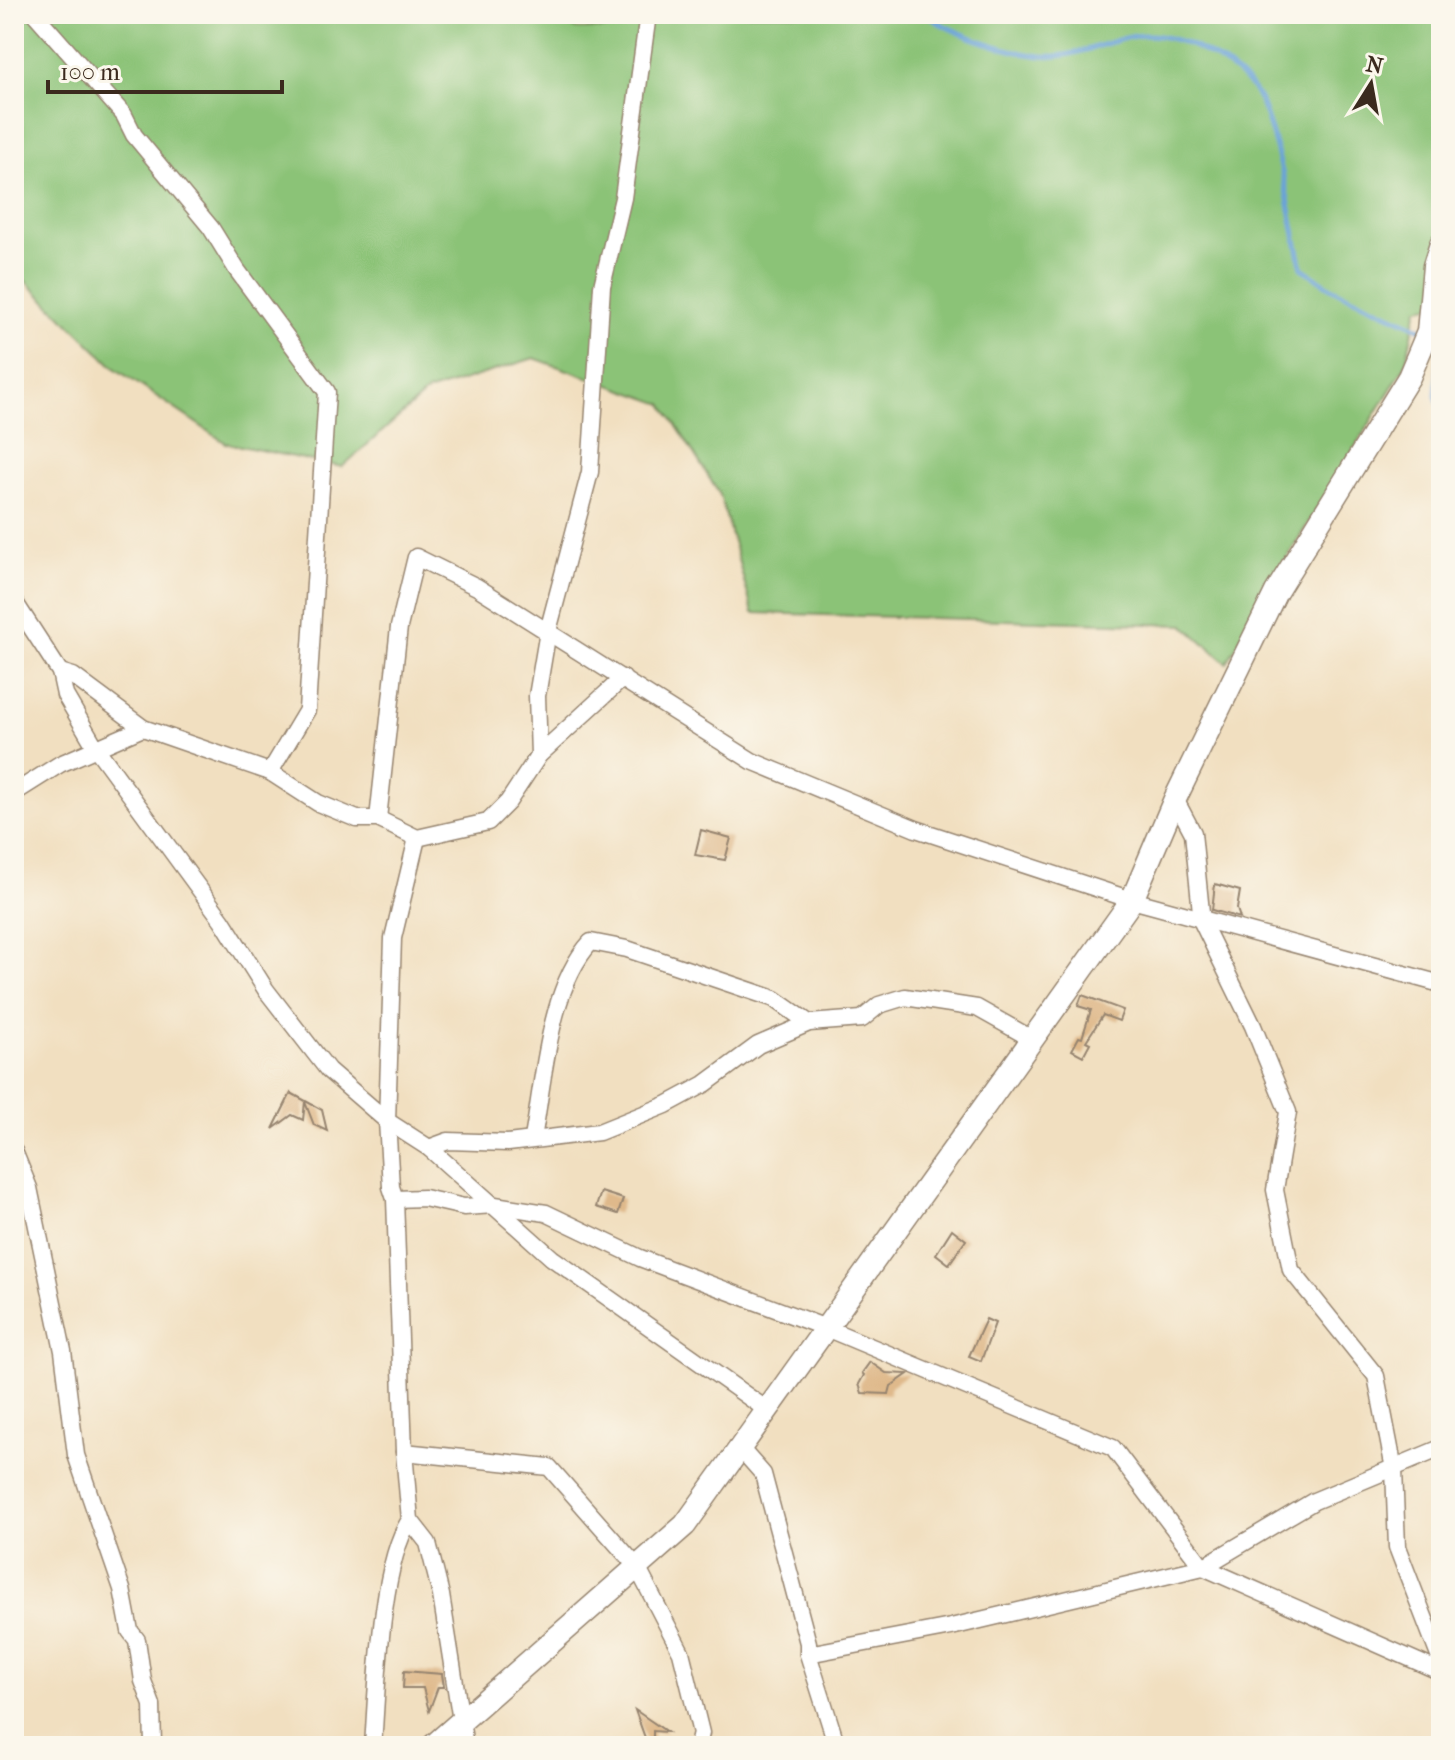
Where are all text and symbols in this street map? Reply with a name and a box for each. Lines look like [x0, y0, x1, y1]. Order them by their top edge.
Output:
scale bar [48, 44, 282, 94]
north arrow [1331, 44, 1411, 124]
text: N [1364, 51, 1386, 80]
text: 100 m [60, 58, 120, 86]

